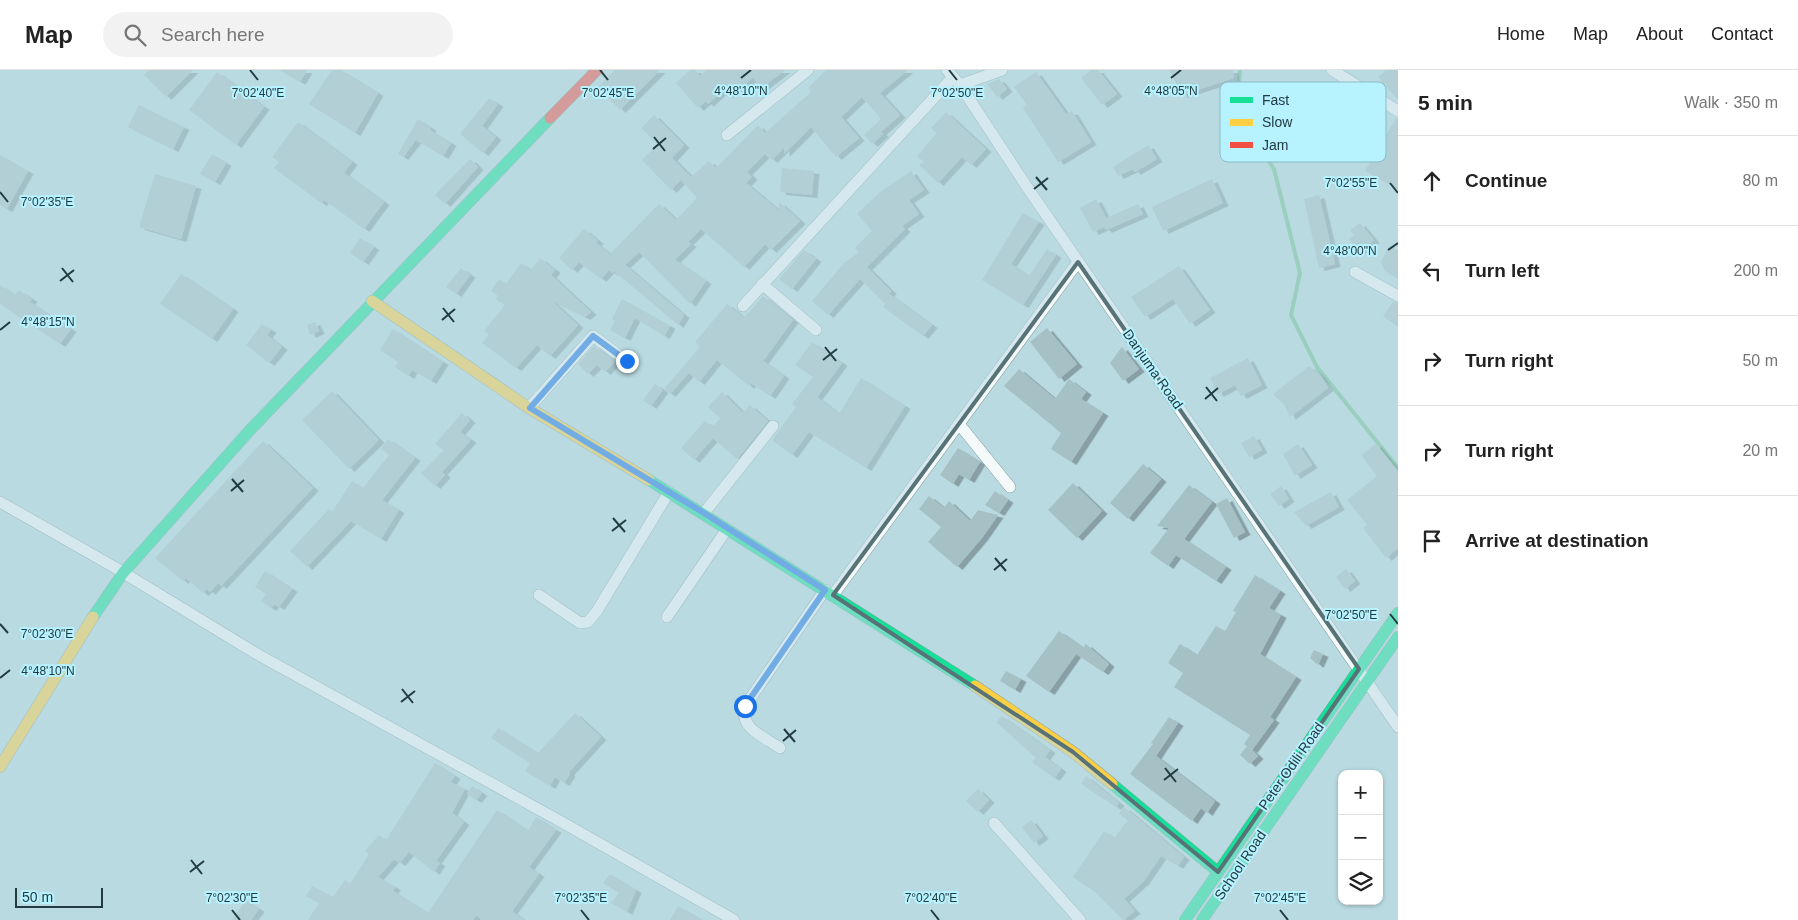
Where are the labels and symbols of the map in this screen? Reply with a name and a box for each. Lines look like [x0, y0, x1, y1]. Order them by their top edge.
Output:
legend [1220, 82, 1386, 162]
text: 4°48'10"N [714, 84, 768, 98]
text: 4°48'05"N [1144, 84, 1198, 98]
text: 7°02'40"E [232, 86, 284, 100]
text: 7°02'45"E [582, 86, 634, 100]
text: 7°02'50"E [931, 86, 983, 100]
text: Fast [1262, 92, 1289, 108]
text: Slow [1262, 114, 1293, 130]
text: Jam [1262, 137, 1288, 153]
text: 7°02'55"E [1325, 176, 1377, 190]
text: 7°02'35"E [21, 195, 73, 209]
text: 4°48'00"N [1323, 244, 1377, 258]
text: 4°48'15"N [21, 315, 75, 329]
street label: Danjuma Road [1120, 326, 1186, 412]
route end [616, 350, 639, 373]
text: 7°02'50"E [1325, 608, 1377, 622]
text: 7°02'30"E [21, 627, 73, 641]
text: 4°48'10"N [21, 664, 75, 678]
route start [734, 695, 757, 718]
street label: Peter Odili Road [1255, 719, 1327, 813]
street label: School Road [1211, 827, 1269, 903]
scale bar [15, 885, 102, 908]
text: 7°02'30"E [206, 891, 258, 905]
text: 7°02'35"E [555, 891, 607, 905]
text: 7°02'40"E [905, 891, 957, 905]
text: 7°02'45"E [1254, 891, 1306, 905]

